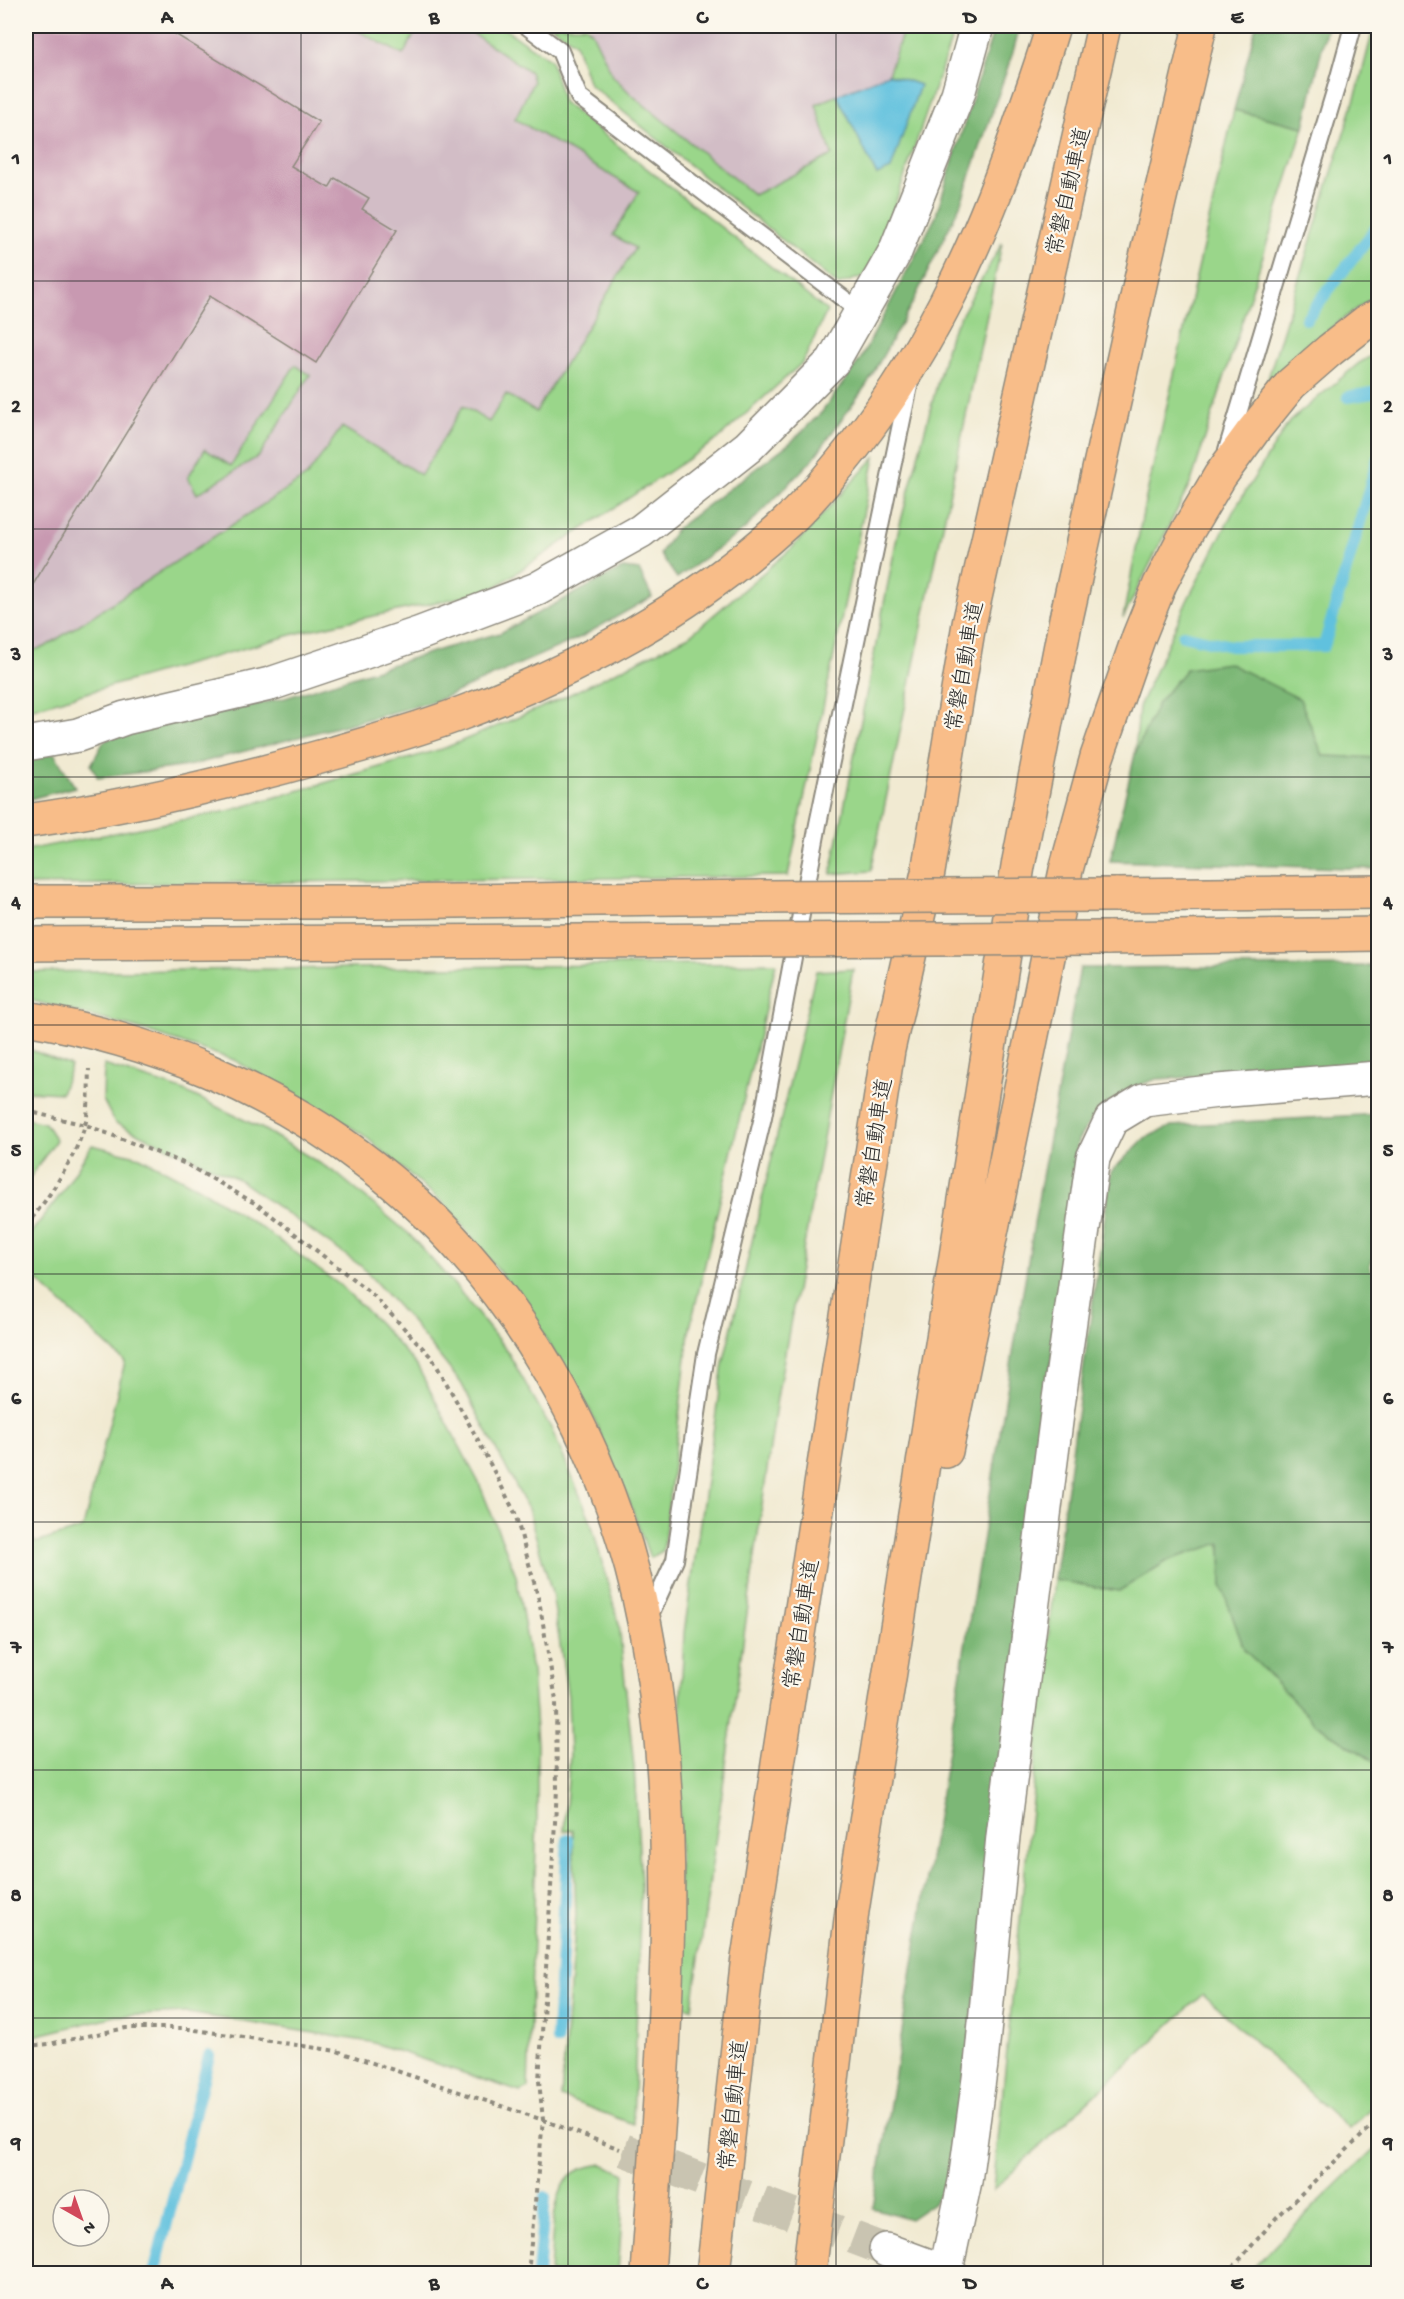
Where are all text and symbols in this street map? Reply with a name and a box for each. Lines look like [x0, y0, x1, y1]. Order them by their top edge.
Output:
text: A [160, 8, 175, 31]
text: B [428, 8, 440, 31]
text: C [696, 8, 710, 31]
text: D [961, 8, 977, 31]
text: E [1231, 8, 1245, 31]
street label: 常磐自動車道 [1041, 124, 1098, 259]
text: 1 [11, 149, 20, 172]
text: 1 [1383, 149, 1392, 172]
text: 2 [11, 397, 21, 420]
text: 2 [1383, 397, 1393, 420]
street label: 常磐自動車道 [941, 599, 991, 734]
text: 3 [10, 645, 21, 668]
text: 3 [1382, 645, 1393, 668]
text: 4 [10, 893, 21, 916]
text: 4 [1382, 893, 1393, 916]
street label: 常磐自動車道 [852, 1076, 900, 1211]
text: 5 [11, 1141, 22, 1164]
text: 5 [1383, 1141, 1394, 1164]
text: 6 [11, 1389, 22, 1412]
text: 6 [1383, 1389, 1394, 1412]
street label: 常磐自動車道 [779, 1557, 827, 1692]
text: 7 [10, 1638, 23, 1661]
text: 7 [1382, 1638, 1395, 1661]
text: 8 [11, 1886, 22, 1909]
text: 8 [1383, 1886, 1394, 1909]
street label: 常磐自動車道 [714, 2038, 756, 2172]
text: 9 [10, 2134, 21, 2157]
text: 9 [1382, 2134, 1393, 2157]
north arrow [51, 2188, 111, 2248]
text: N [78, 2216, 99, 2238]
text: A [160, 2274, 175, 2297]
text: B [428, 2274, 440, 2297]
text: C [696, 2274, 710, 2297]
text: D [961, 2274, 977, 2297]
text: E [1231, 2274, 1245, 2297]

